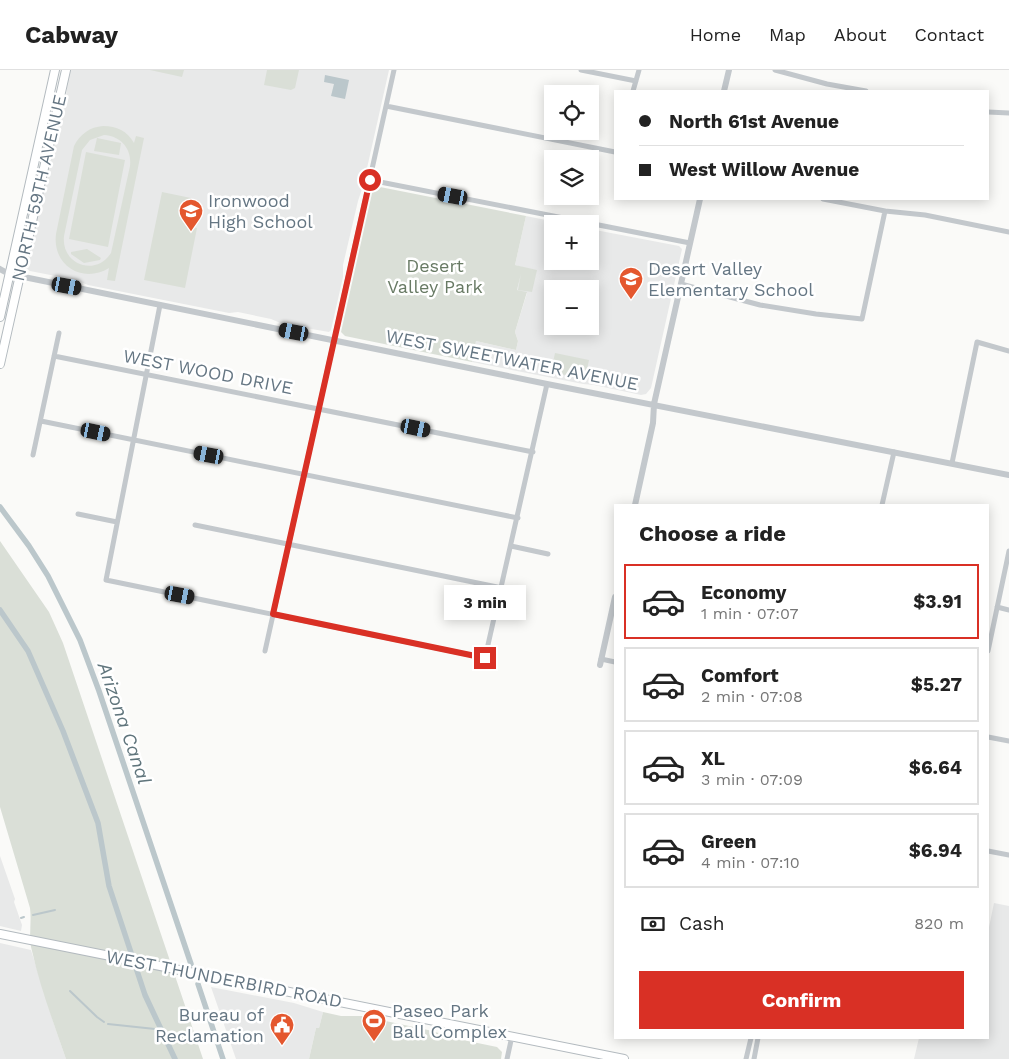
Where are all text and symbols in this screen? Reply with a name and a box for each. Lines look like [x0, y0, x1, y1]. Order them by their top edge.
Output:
text: Cabway [25, 21, 118, 49]
text: Home [690, 24, 741, 45]
text: Map [769, 24, 806, 45]
text: About [834, 24, 886, 45]
text: Contact [914, 24, 984, 45]
map controls [544, 85, 599, 335]
button: locate [544, 85, 599, 140]
street label: NORTH 59TH AVENUE [7, 93, 70, 283]
text: North 61st Avenue [669, 110, 839, 133]
button: layers [544, 150, 599, 205]
text: West Willow Avenue [669, 158, 859, 181]
route start [359, 169, 381, 191]
car [436, 186, 469, 206]
place label: Ironwood High School [208, 190, 313, 232]
school or university icon: Ironwood High School [178, 198, 204, 232]
button: + [544, 215, 599, 270]
park label: Desert Valley Park [387, 255, 483, 297]
place label: Desert Valley Elementary School [648, 258, 814, 300]
school or university icon: Desert Valley Elementary School [618, 266, 644, 300]
car [50, 276, 83, 296]
button: − [544, 280, 599, 335]
car [277, 322, 310, 342]
street label: WEST SWEETWATER AVENUE [384, 325, 640, 394]
street label: WEST WOOD DRIVE [121, 345, 295, 398]
car [399, 418, 432, 438]
car [79, 422, 112, 442]
car [192, 445, 225, 465]
text: Choose a ride [639, 521, 786, 546]
icon: car [641, 579, 686, 624]
text: Economy [701, 581, 786, 604]
car [163, 585, 196, 605]
callout: 3 min [444, 586, 526, 620]
text: $3.91 [913, 590, 962, 613]
text: 3 min [463, 593, 507, 612]
text: 1 min · 07:07 [701, 604, 799, 623]
route end [474, 647, 496, 669]
water label: Arizona Canal [93, 658, 156, 787]
icon: car [641, 662, 686, 707]
text: Comfort [701, 664, 779, 687]
text: $5.27 [911, 673, 962, 696]
text: 2 min · 07:08 [701, 687, 803, 706]
icon: car [641, 745, 686, 790]
text: XL [701, 747, 725, 770]
text: $6.64 [909, 756, 962, 779]
text: 3 min · 07:09 [701, 770, 803, 789]
icon: car [641, 828, 686, 873]
text: Green [701, 830, 757, 853]
text: $6.94 [909, 839, 962, 862]
text: 4 min · 07:10 [701, 853, 800, 872]
icon: cash [639, 910, 667, 938]
text: Cash [679, 912, 725, 935]
text: 820 m [914, 914, 964, 933]
street label: WEST THUNDERBIRD ROAD [104, 945, 344, 1012]
button: Confirm [639, 971, 964, 1029]
place label: Paseo Park Ball Complex [392, 1000, 507, 1042]
place label: Bureau of Reclamation [155, 1004, 264, 1046]
sports icon: Paseo Park Ball Complex [361, 1008, 387, 1042]
public building icon: Bureau of Reclamation [269, 1012, 295, 1046]

